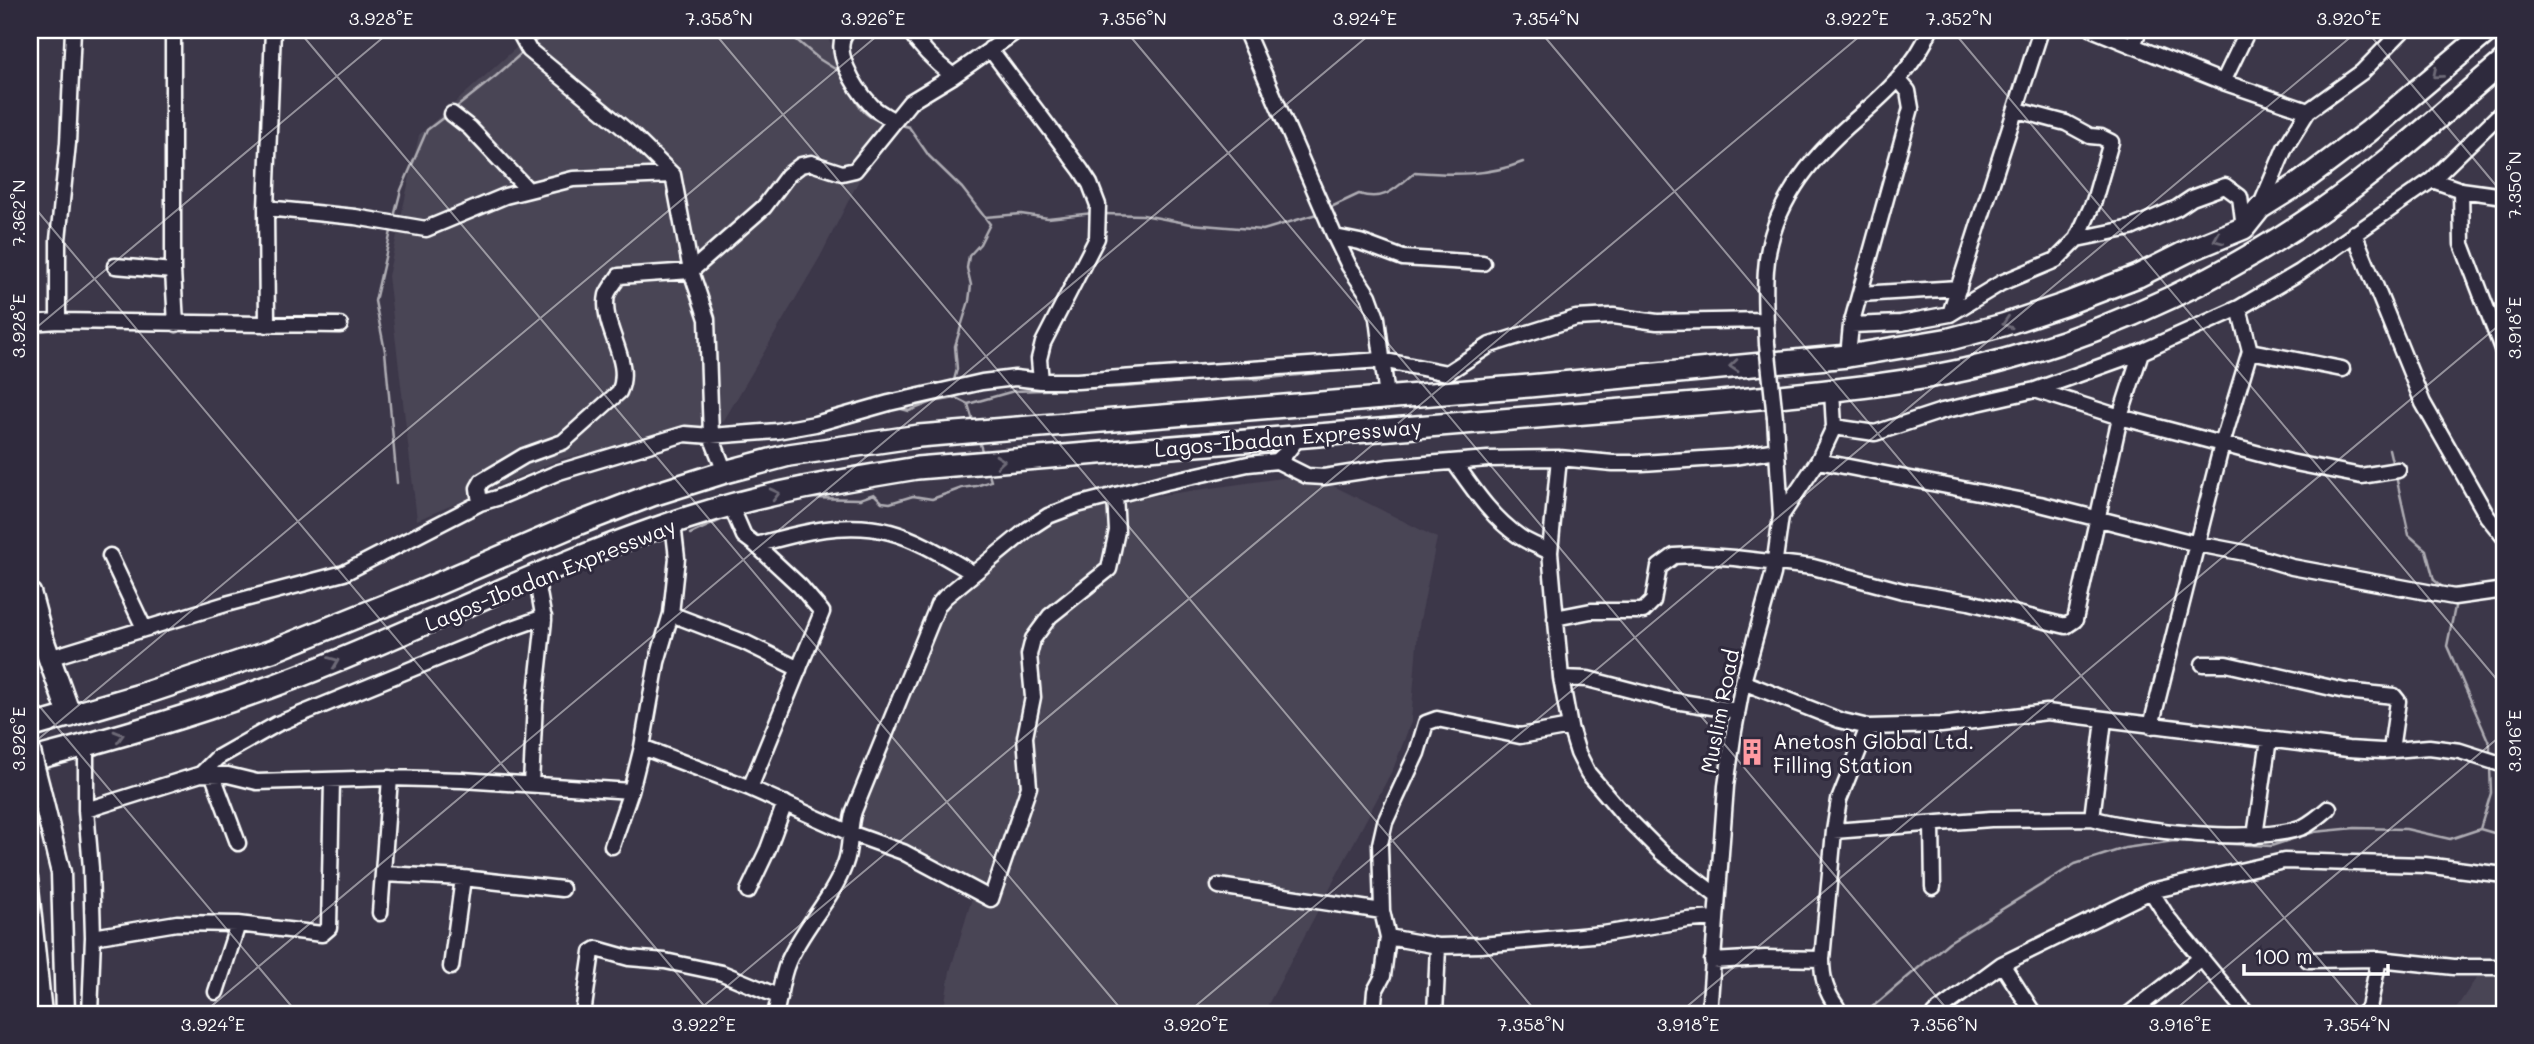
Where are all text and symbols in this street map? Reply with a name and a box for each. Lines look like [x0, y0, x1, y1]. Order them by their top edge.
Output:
text: 3.928°E [349, 6, 413, 30]
text: 7.358°N [685, 6, 753, 30]
text: 3.926°E [841, 6, 905, 30]
text: 7.356°N [1099, 6, 1167, 30]
text: 3.924°E [1333, 6, 1397, 30]
text: 7.354°N [1512, 6, 1580, 30]
text: 3.922°E [1825, 6, 1889, 30]
text: 7.352°N [1926, 6, 1992, 30]
text: 3.920°E [2317, 6, 2381, 30]
one-way arrow [2432, 66, 2445, 78]
text: 7.350°N [2502, 151, 2526, 219]
text: 7.362°N [6, 180, 30, 247]
one-way arrow [2213, 231, 2225, 245]
text: 3.928°E [6, 294, 30, 358]
text: 3.918°E [2502, 297, 2526, 359]
one-way arrow [2001, 315, 2013, 330]
one-way arrow [1729, 359, 1740, 374]
street label: Lagos-Ibadan Expressway [1153, 412, 1423, 462]
one-way arrow [995, 454, 1006, 469]
one-way arrow [769, 488, 781, 502]
street label: Lagos-Ibadan Expressway [421, 511, 679, 637]
street label: Muslim Road [1694, 647, 1744, 775]
one-way arrow [328, 657, 340, 671]
text: 3.926°E [6, 707, 30, 771]
text: 3.916°E [2502, 710, 2526, 772]
place label: Anetosh Global Ltd. Filling Station [1773, 727, 1974, 778]
one-way arrow [113, 730, 125, 744]
building icon: Anetosh Global Ltd. Filling Station [1737, 737, 1767, 767]
scale bar [2244, 932, 2387, 976]
text: 100 m [2254, 942, 2313, 969]
text: 3.924°E [181, 1012, 245, 1036]
text: 3.922°E [672, 1012, 736, 1036]
text: 3.920°E [1164, 1012, 1228, 1036]
text: 7.358°N [1497, 1012, 1565, 1036]
text: 3.918°E [1657, 1012, 1719, 1036]
text: 7.356°N [1910, 1012, 1978, 1036]
text: 3.916°E [2149, 1012, 2211, 1036]
text: 7.354°N [2323, 1012, 2391, 1036]

